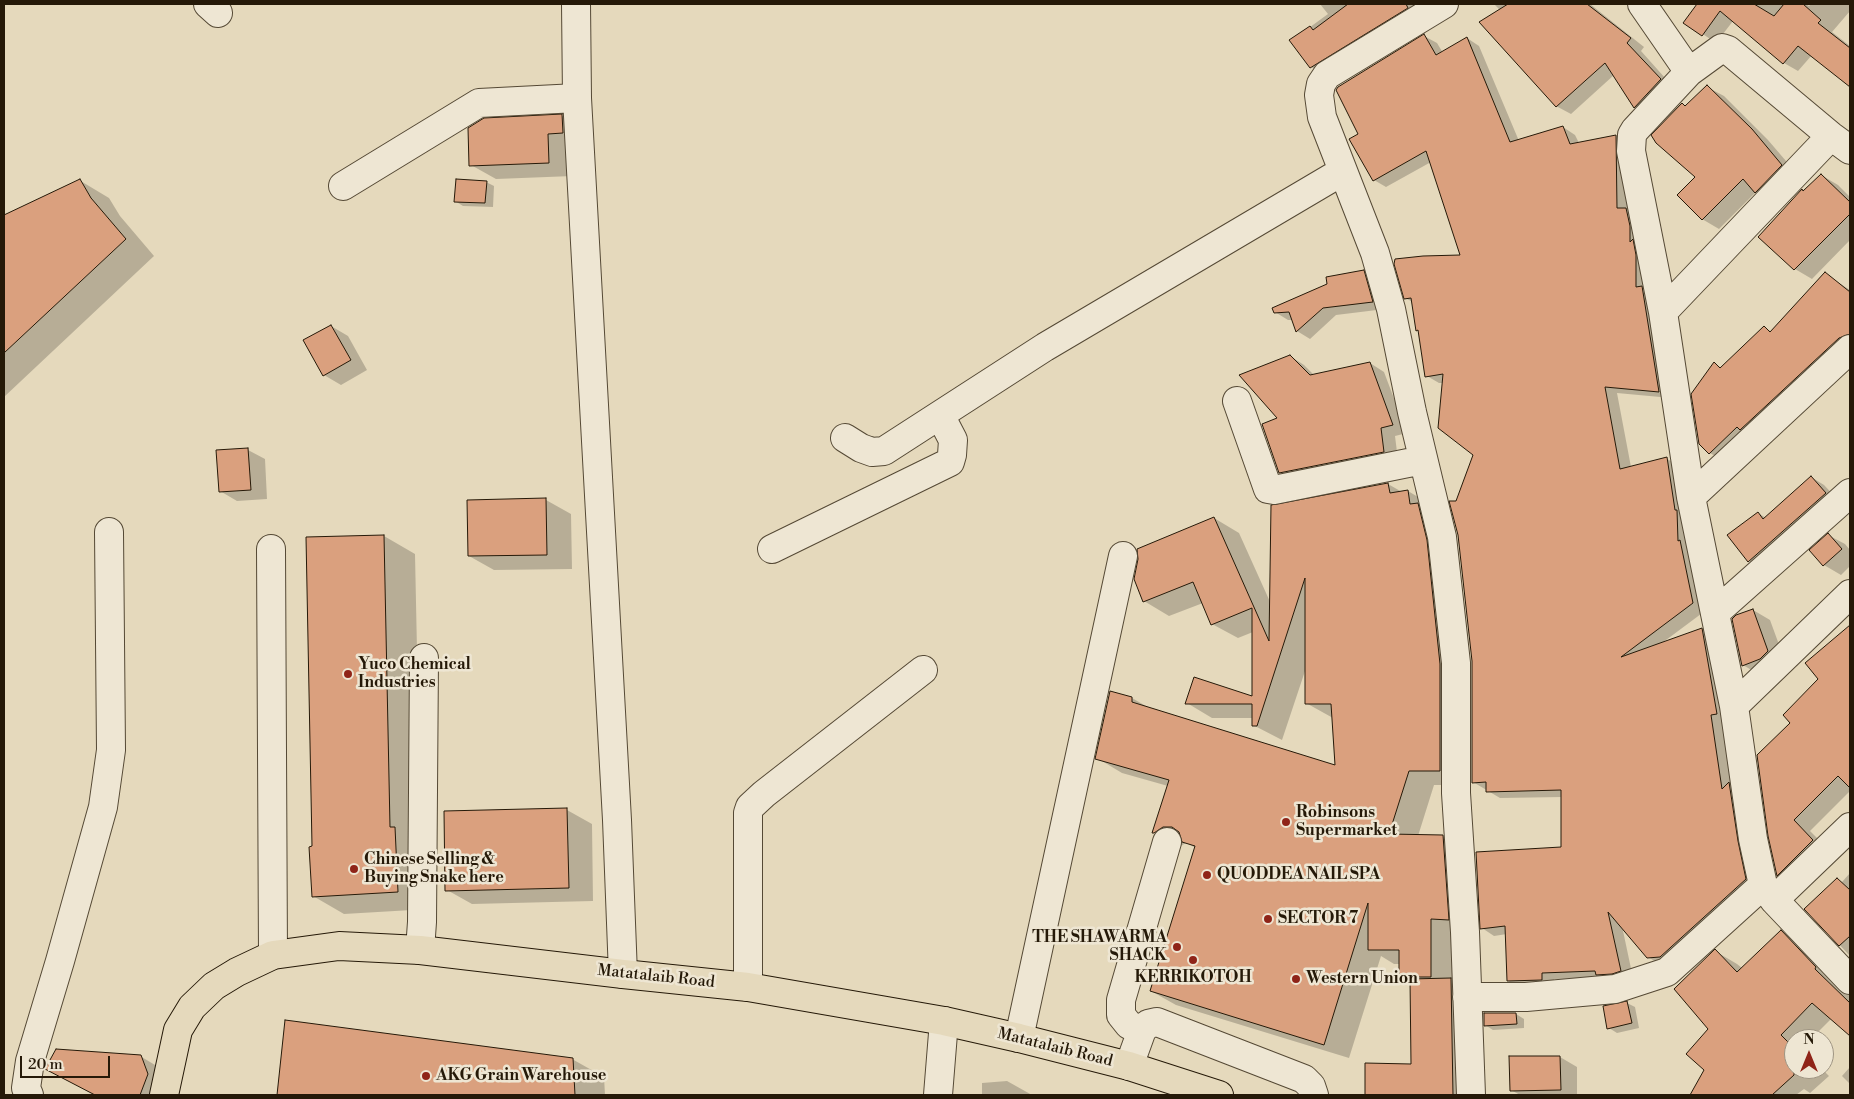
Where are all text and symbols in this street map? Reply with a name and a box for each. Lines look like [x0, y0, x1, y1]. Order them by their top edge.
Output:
place label: Yuco Chemical Industries [358, 655, 471, 693]
marker: Yuco Chemical Industries [342, 668, 354, 680]
place label: Robinsons Supermarket [1296, 803, 1397, 841]
marker: Robinsons Supermarket [1280, 816, 1292, 828]
place label: Chinese Selling & Buying Snake here [364, 850, 504, 888]
marker: Chinese Selling & Buying Snake here [348, 863, 360, 875]
place label: QUODDEA NAIL SPA [1217, 865, 1380, 885]
marker: QUODDEA NAIL SPA [1201, 869, 1213, 881]
place label: SECTOR 7 [1278, 909, 1358, 929]
marker: SECTOR 7 [1262, 913, 1274, 925]
place label: THE SHAWARMA SHACK [1032, 928, 1167, 966]
marker: THE SHAWARMA SHACK [1171, 941, 1183, 953]
marker: KERRIKOTOH [1187, 954, 1199, 966]
street label: Matatalaib Road [596, 961, 716, 993]
place label: KERRIKOTOH [1134, 968, 1252, 988]
place label: Western Union [1306, 969, 1418, 989]
marker: Western Union [1290, 973, 1302, 985]
street label: Matatalaib Road [995, 1024, 1115, 1072]
north arrow [1784, 1029, 1834, 1079]
text: N [1803, 1031, 1815, 1049]
scale bar [22, 1046, 112, 1078]
text: 20 m [28, 1055, 63, 1074]
place label: AKG Grain Warehouse [436, 1066, 606, 1086]
marker: AKG Grain Warehouse [420, 1070, 432, 1082]

